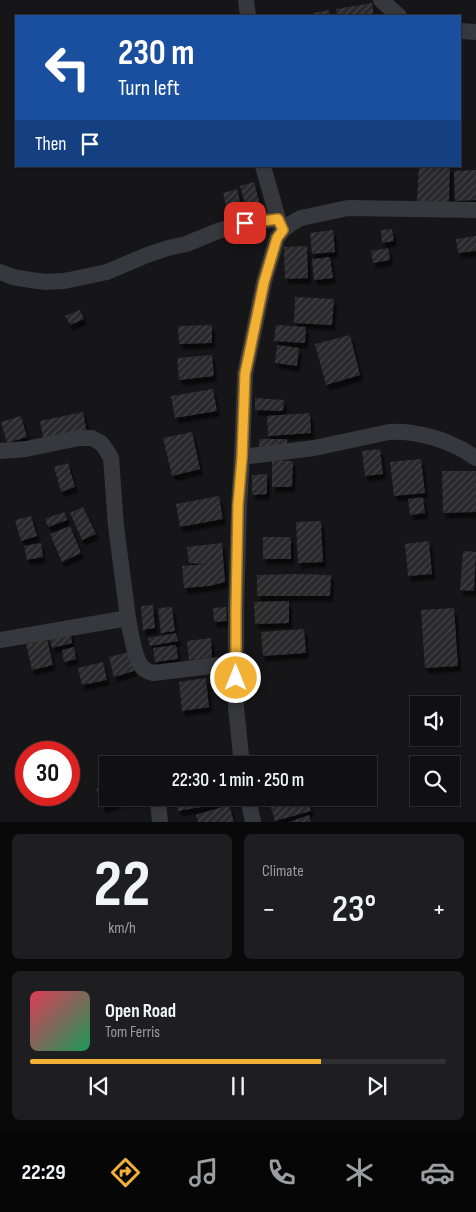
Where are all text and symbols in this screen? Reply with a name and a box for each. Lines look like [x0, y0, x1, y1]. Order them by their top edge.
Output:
text: 230 m [118, 32, 194, 75]
icon: left [35, 35, 100, 100]
text: Turn left [118, 75, 180, 102]
icon: arrive [76, 130, 104, 158]
text: Then [35, 133, 66, 156]
pin [224, 202, 266, 244]
icon: arrive [231, 209, 259, 237]
position arrow [209, 651, 261, 703]
map controls [410, 696, 460, 806]
button: sound [410, 696, 460, 746]
speed limit sign: 30 [15, 741, 80, 806]
button: search [410, 756, 460, 806]
text: 22:30 · 1 min · 250 m [172, 769, 304, 792]
text: 22 [94, 847, 150, 925]
text: Climate [262, 862, 304, 881]
text: 23° [332, 887, 376, 932]
text: − [262, 893, 276, 926]
text: + [432, 893, 446, 926]
text: km/h [108, 919, 136, 938]
text: Open Road [105, 1000, 176, 1023]
text: Tom Ferris [105, 1023, 160, 1042]
icon: previous [85, 1072, 113, 1100]
icon: pause [224, 1072, 252, 1100]
icon: next [363, 1072, 391, 1100]
icon: directions [108, 1155, 143, 1190]
icon: music [186, 1155, 221, 1190]
icon: phone [264, 1155, 299, 1190]
icon: climate [342, 1155, 377, 1190]
icon: car [420, 1155, 455, 1190]
text: 22:29 [21, 1159, 66, 1186]

